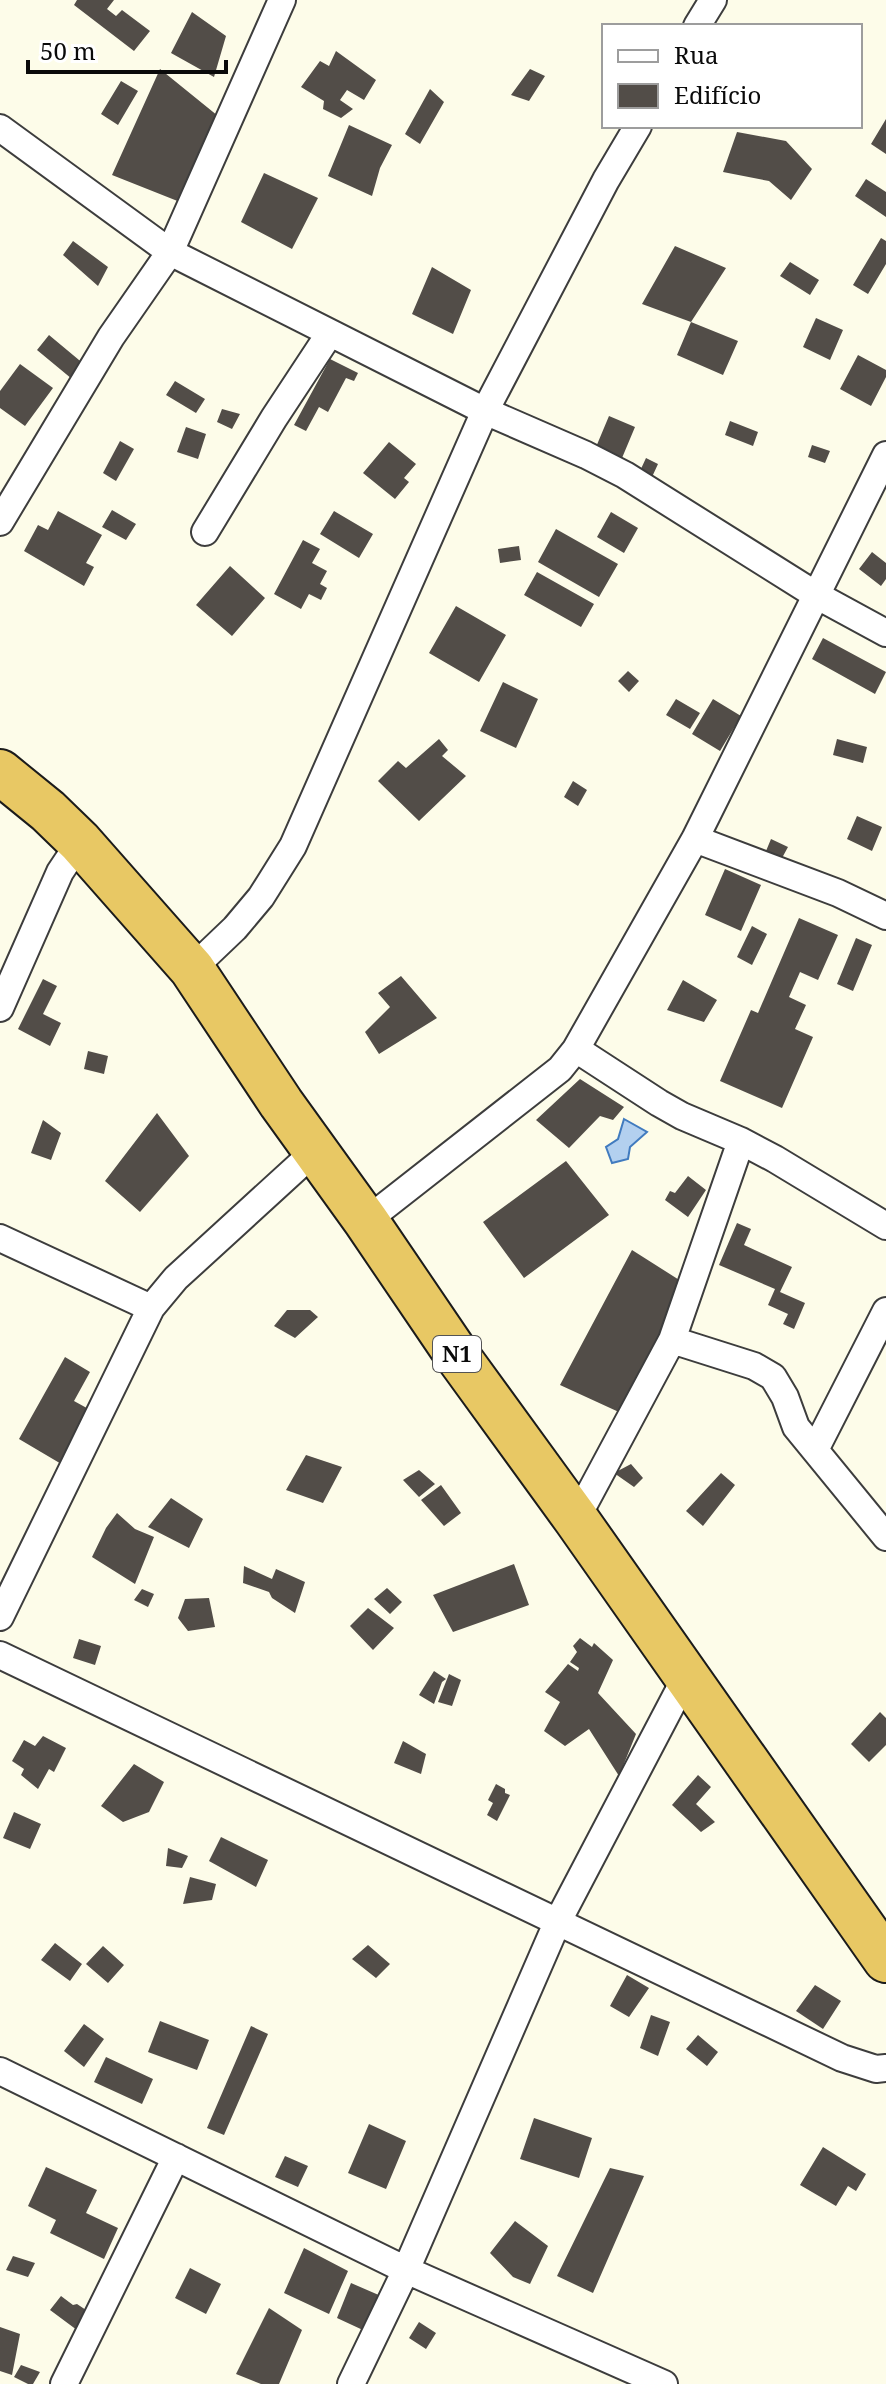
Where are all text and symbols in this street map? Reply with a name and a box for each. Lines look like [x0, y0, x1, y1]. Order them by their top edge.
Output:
scale bar [28, 24, 226, 74]
legend [602, 24, 862, 128]
text: 50 m [40, 34, 96, 67]
text: Rua [674, 38, 719, 71]
text: Edifício [674, 78, 761, 111]
road number: N1 [433, 1336, 481, 1372]

